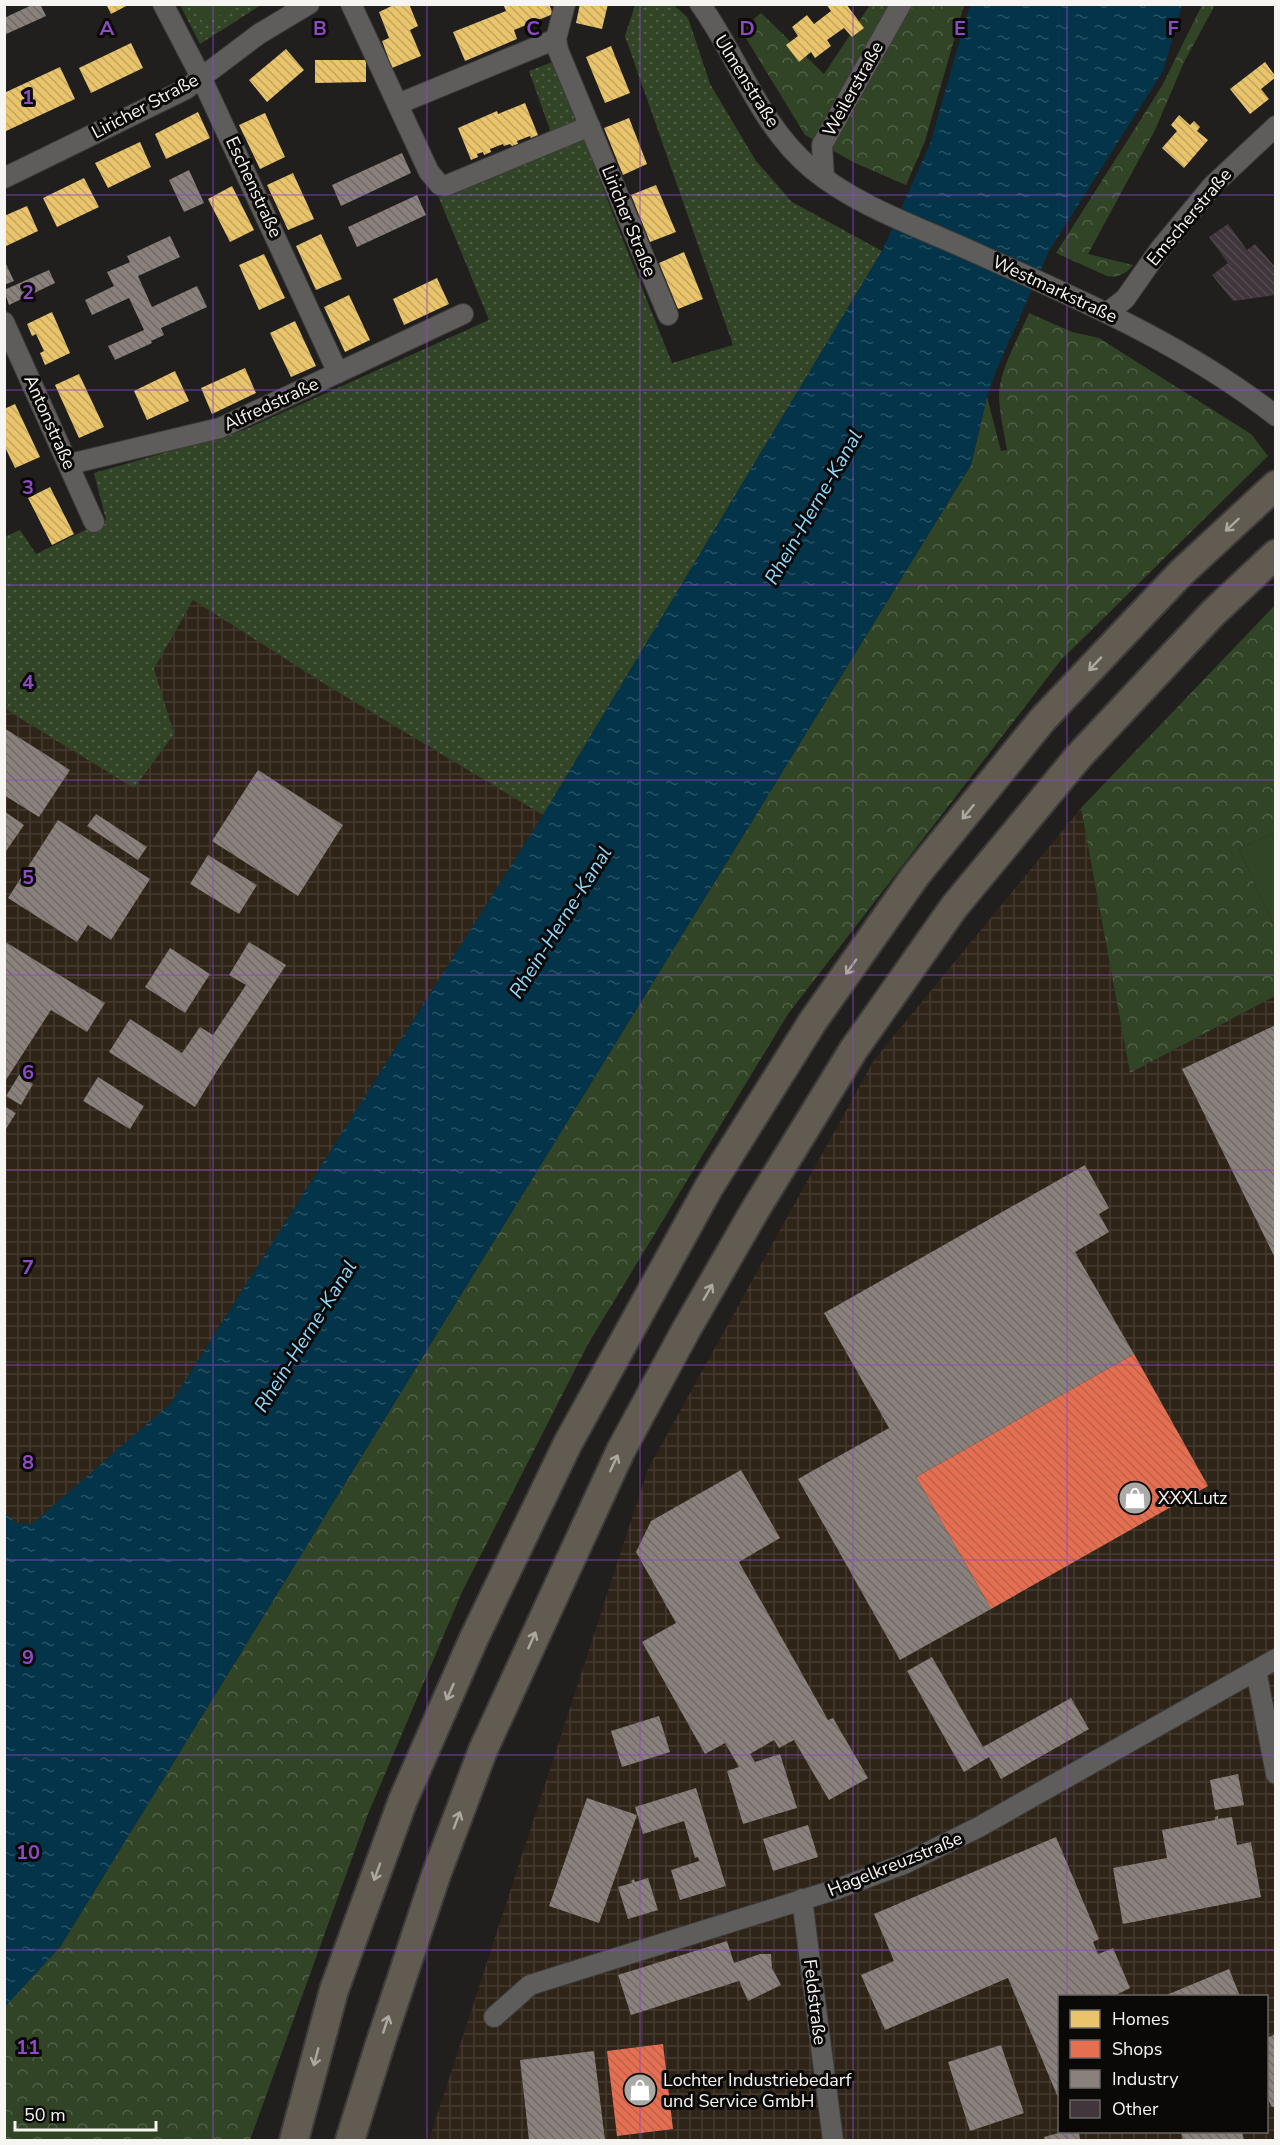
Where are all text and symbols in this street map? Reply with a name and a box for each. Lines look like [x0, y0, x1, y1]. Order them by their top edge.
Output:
text: A [100, 15, 115, 42]
text: B [313, 15, 327, 42]
text: C [526, 15, 540, 42]
text: D [739, 15, 755, 42]
text: E [954, 15, 966, 42]
text: F [1167, 15, 1179, 42]
street label: Ulmenstraße [709, 30, 785, 132]
street label: Weilerstraße [817, 37, 889, 141]
street label: Liricher Straße [87, 68, 203, 144]
text: 1 [22, 84, 34, 111]
street label: Eschenstraße [220, 133, 288, 241]
street label: Liricher Straße [596, 162, 662, 280]
street label: Emscherstraße [1141, 163, 1237, 271]
street label: Westmarkstraße [989, 250, 1121, 328]
text: 2 [22, 279, 34, 306]
street label: Antonstraße [18, 371, 82, 473]
street label: Alfredstraße [220, 372, 322, 436]
water label: Rhein-Herne-Kanal [758, 425, 869, 590]
text: 3 [22, 474, 34, 501]
one-way arrow [1225, 518, 1240, 533]
one-way arrow [1088, 656, 1102, 671]
text: 4 [22, 669, 34, 696]
one-way arrow [961, 803, 974, 819]
water label: Rhein-Herne-Kanal [503, 841, 618, 1003]
text: 5 [22, 864, 34, 891]
one-way arrow [845, 959, 857, 975]
text: 6 [22, 1059, 34, 1086]
text: 7 [22, 1254, 34, 1281]
water label: Rhein-Herne-Kanal [248, 1255, 363, 1417]
one-way arrow [702, 1284, 714, 1301]
text: 8 [22, 1449, 34, 1476]
one-way arrow [609, 1455, 621, 1473]
shop icon: XXXLutz [1117, 1480, 1153, 1516]
place label: XXXLutz [1158, 1486, 1227, 1510]
one-way arrow [527, 1632, 538, 1650]
text: 9 [22, 1644, 34, 1671]
one-way arrow [444, 1683, 455, 1701]
one-way arrow [452, 1811, 463, 1830]
street label: Hagelkreuzstraße [824, 1826, 966, 1902]
text: 10 [16, 1839, 40, 1866]
one-way arrow [370, 1862, 381, 1881]
street label: Feldstraße [798, 1958, 832, 2046]
legend [1058, 1995, 1268, 2133]
text: Homes [1112, 2007, 1169, 2031]
one-way arrow [382, 2015, 393, 2034]
text: 11 [16, 2034, 40, 2061]
text: Shops [1112, 2037, 1162, 2061]
one-way arrow [310, 2048, 321, 2067]
text: Industry [1112, 2067, 1179, 2091]
place label: Lochter Industriebedarf und Service GmbH [663, 2068, 853, 2113]
shop icon: Lochter Industriebedarf und Service GmbH [622, 2072, 658, 2108]
scale bar [15, 2094, 156, 2132]
text: Other [1112, 2097, 1159, 2121]
text: 50 m [24, 2103, 66, 2127]

